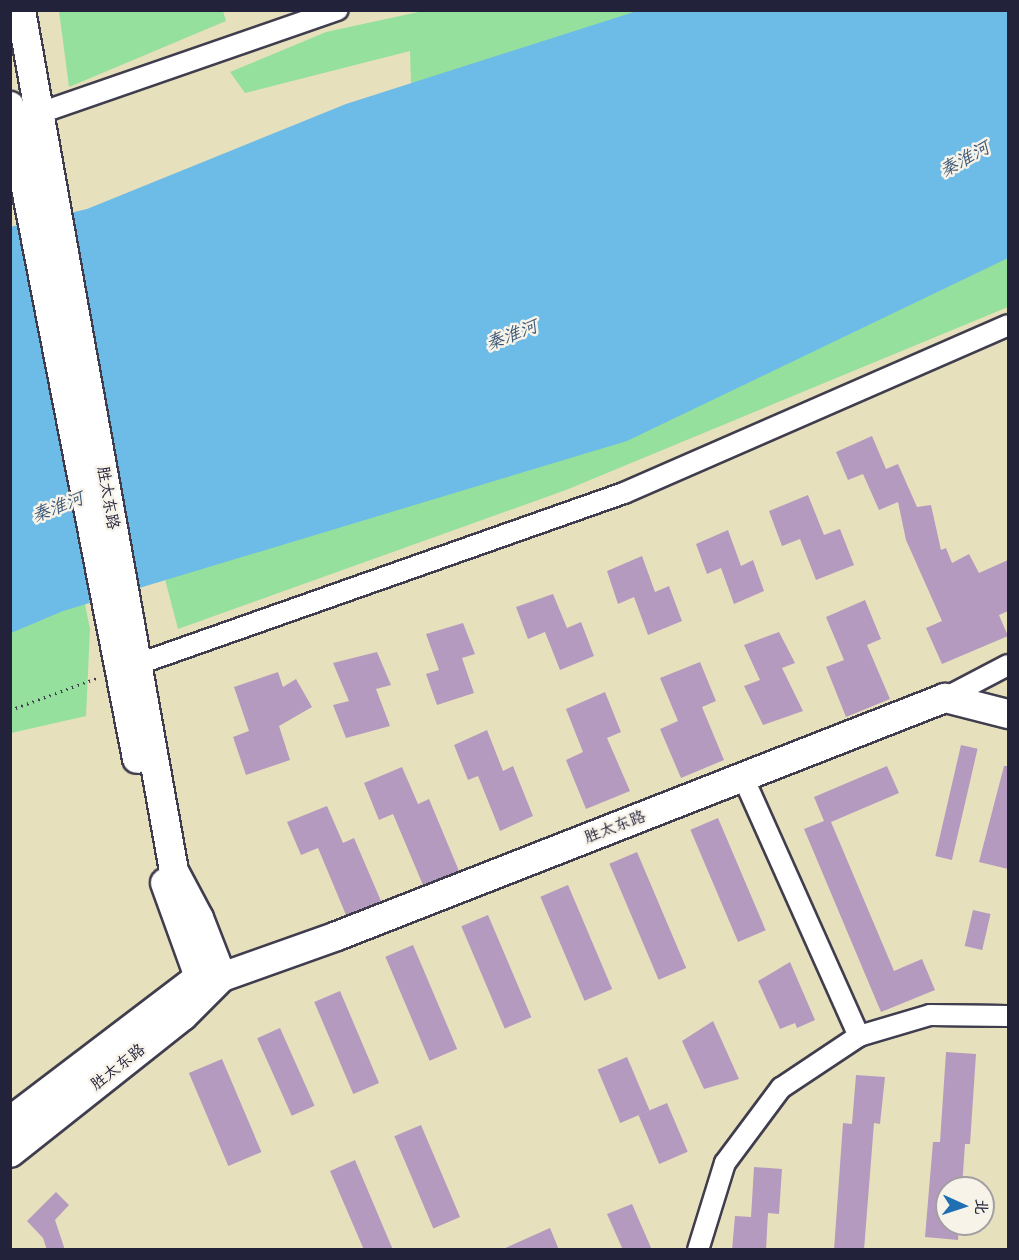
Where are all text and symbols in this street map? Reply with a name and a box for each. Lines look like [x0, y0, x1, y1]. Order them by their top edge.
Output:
water label: 秦淮河 [936, 137, 994, 183]
water label: 秦淮河 [483, 316, 541, 356]
street label: 胜太东路 [93, 465, 123, 531]
water label: 秦淮河 [29, 488, 87, 528]
street label: 胜太东路 [582, 807, 648, 847]
street label: 胜太东路 [87, 1040, 149, 1094]
north arrow [935, 1176, 995, 1236]
text: 北 [970, 1198, 992, 1215]

